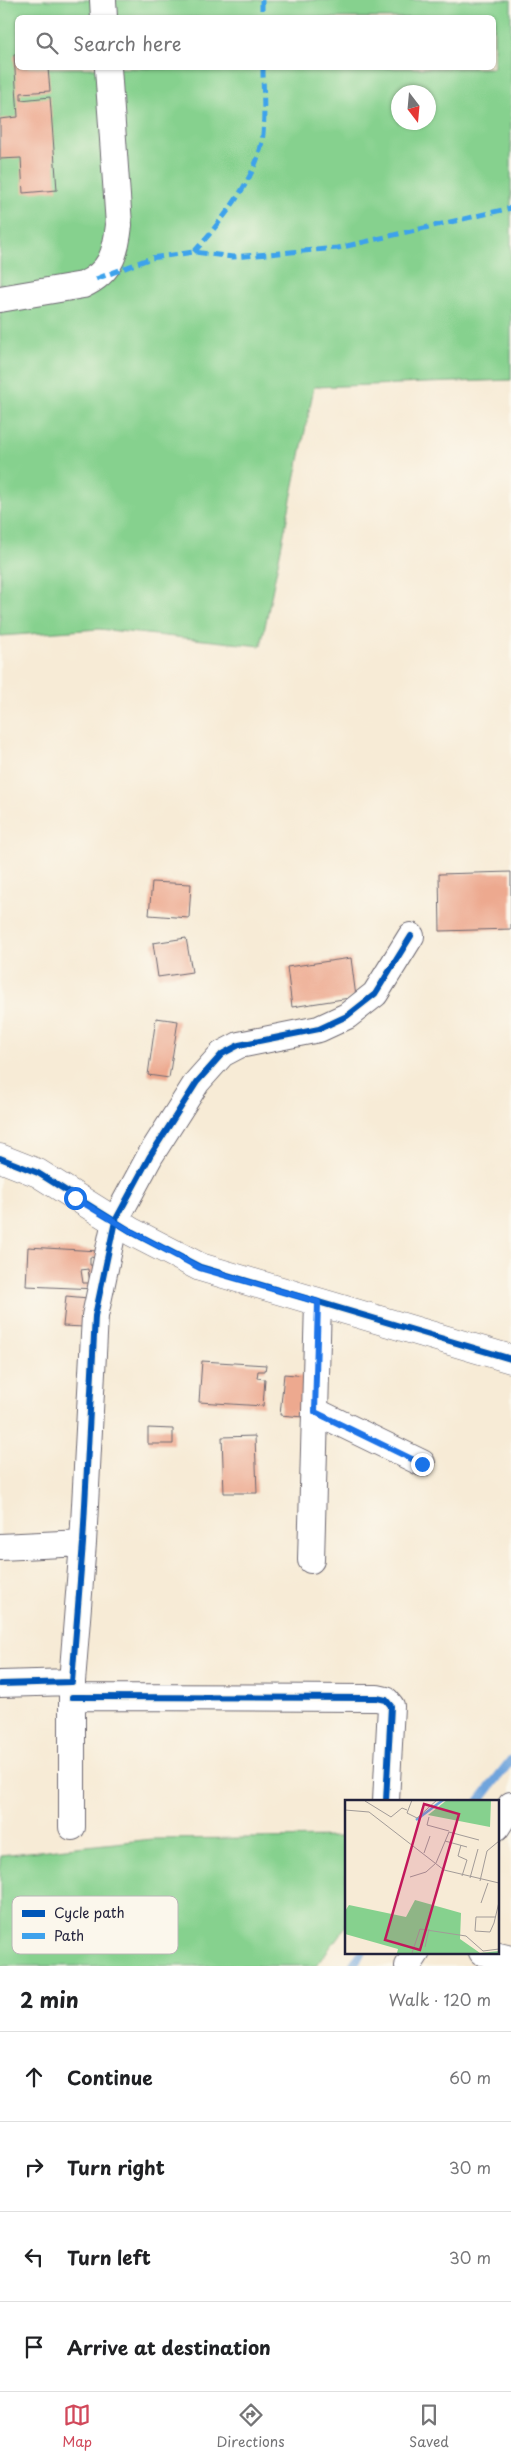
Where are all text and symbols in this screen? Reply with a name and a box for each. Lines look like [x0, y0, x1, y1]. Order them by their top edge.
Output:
search box [15, 15, 496, 70]
icon: search [33, 29, 61, 57]
text: Search here [73, 29, 182, 57]
north arrow [391, 85, 436, 130]
route start [64, 1187, 87, 1210]
route end [411, 1453, 434, 1476]
inset map [345, 1800, 498, 1954]
legend [12, 1896, 178, 1954]
text: Cycle path [54, 1902, 125, 1923]
text: Path [54, 1925, 84, 1946]
text: 2 min [20, 1983, 79, 2015]
text: Walk · 120 m [389, 1987, 491, 2011]
icon: ahead [20, 2063, 48, 2091]
text: Continue [67, 2063, 153, 2091]
text: 60 m [449, 2065, 491, 2089]
icon: right [20, 2153, 48, 2181]
text: Turn right [67, 2153, 165, 2181]
text: 30 m [449, 2155, 491, 2179]
icon: left [20, 2243, 48, 2271]
text: Turn left [67, 2243, 151, 2271]
text: 30 m [449, 2245, 491, 2269]
icon: arrive [20, 2333, 48, 2361]
text: Arrive at destination [67, 2333, 271, 2361]
tab: Map [62, 2401, 92, 2452]
tab: Directions [217, 2401, 285, 2452]
tab: Saved [409, 2401, 449, 2452]

